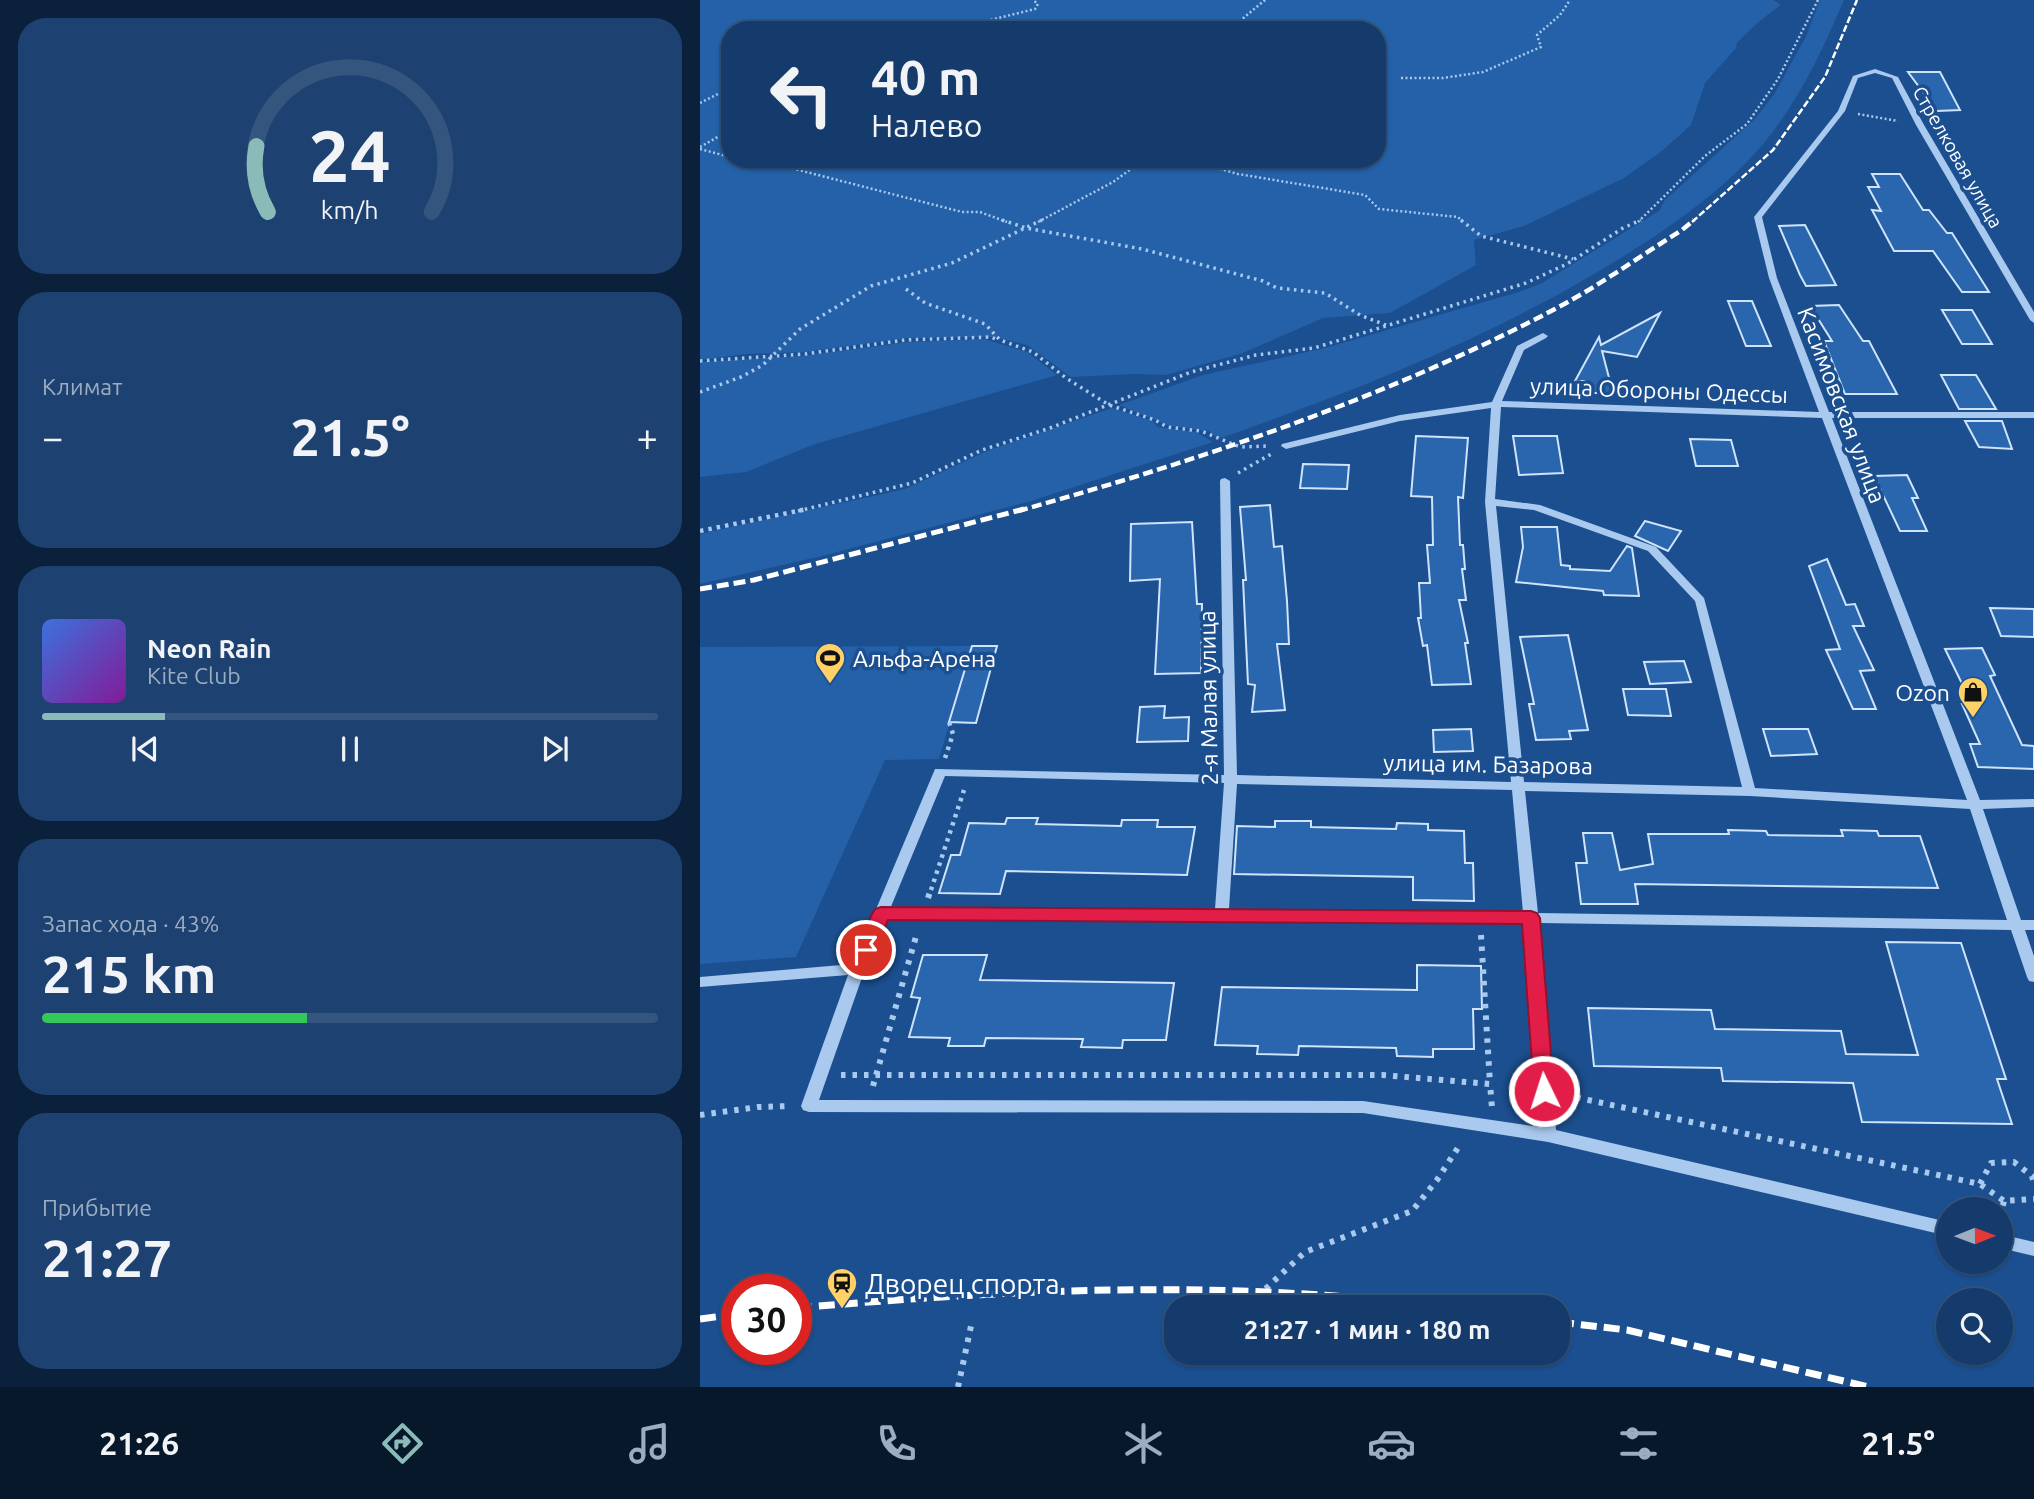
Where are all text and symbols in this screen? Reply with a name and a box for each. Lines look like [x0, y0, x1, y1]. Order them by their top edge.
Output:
icon: left [756, 49, 847, 140]
text: 40 m [871, 49, 980, 104]
street label: Стрелковая улица [1909, 82, 2007, 232]
text: Налево [871, 107, 983, 143]
text: 24 [309, 114, 391, 196]
text: km/h [321, 196, 379, 224]
street label: Касимовская улица [1793, 303, 1891, 507]
street label: улица Обороны Одессы [1530, 373, 1788, 407]
text: Климат [42, 374, 122, 399]
text: 21.5° [290, 408, 410, 466]
text: − [42, 416, 63, 458]
text: + [637, 416, 658, 458]
street label: 2-я Малая улица [1194, 610, 1222, 786]
text: Neon Rain [147, 634, 272, 663]
sports icon: Альфа-Арена [813, 641, 847, 685]
place label: Альфа-Арена [853, 646, 996, 671]
text: Kite Club [147, 663, 241, 688]
shop icon: Ozon [1956, 675, 1990, 719]
place label: Ozon [1895, 680, 1950, 705]
icon: previous [126, 730, 164, 768]
icon: pause [331, 730, 369, 768]
icon: next [536, 730, 574, 768]
street label: улица им. Базарова [1383, 750, 1593, 778]
text: Запас хода · 43% [42, 911, 219, 936]
pin [836, 920, 896, 980]
icon: arrive [847, 931, 885, 969]
text: 215 km [42, 945, 216, 1003]
position arrow [1507, 1054, 1581, 1128]
text: Прибытие [42, 1195, 152, 1220]
north arrow [1936, 1197, 2012, 1274]
map controls [1936, 1197, 2013, 1365]
text: 21:27 [42, 1229, 172, 1287]
station icon: Дворец спорта [825, 1266, 859, 1310]
place label: Дворец спорта [865, 1268, 1060, 1299]
speed limit sign: 30 [721, 1274, 812, 1365]
button: search [1936, 1288, 2013, 1365]
text: 21:27 · 1 мин · 180 m [1244, 1315, 1490, 1344]
icon: directions [378, 1419, 427, 1468]
icon: music [625, 1419, 674, 1468]
icon: phone [872, 1419, 921, 1468]
icon: climate [1119, 1419, 1168, 1468]
icon: car [1367, 1419, 1416, 1468]
icon: filters [1614, 1419, 1663, 1468]
text: 21:26 [99, 1425, 179, 1461]
text: 21.5° [1861, 1425, 1935, 1461]

